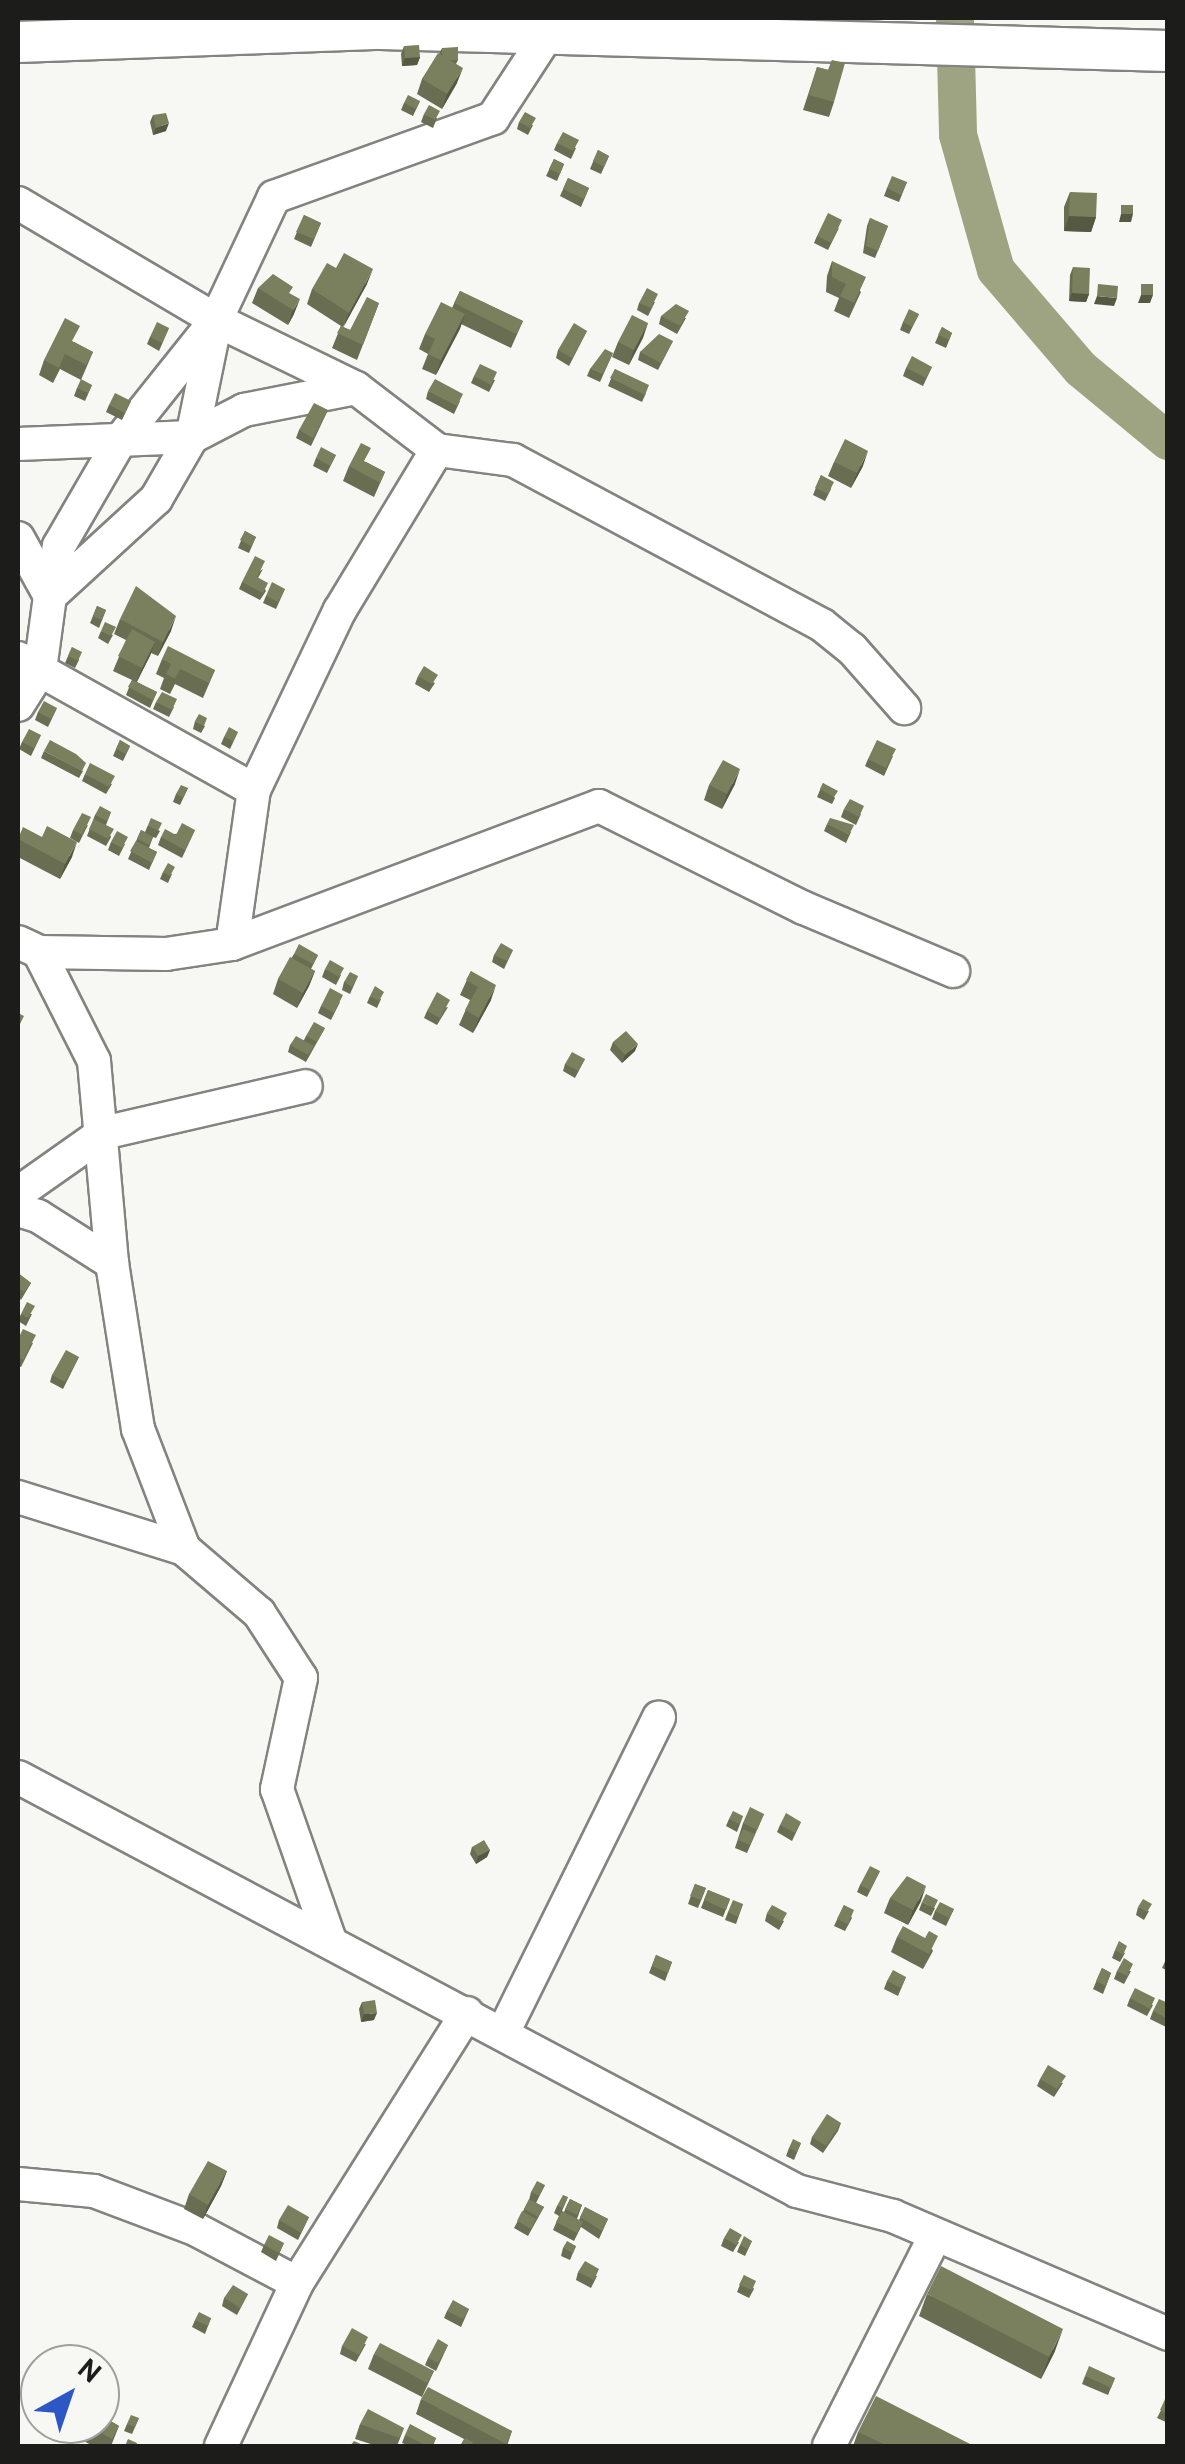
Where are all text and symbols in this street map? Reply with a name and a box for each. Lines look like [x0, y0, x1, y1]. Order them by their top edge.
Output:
north arrow [20, 2344, 120, 2444]
text: N [69, 2352, 107, 2393]

